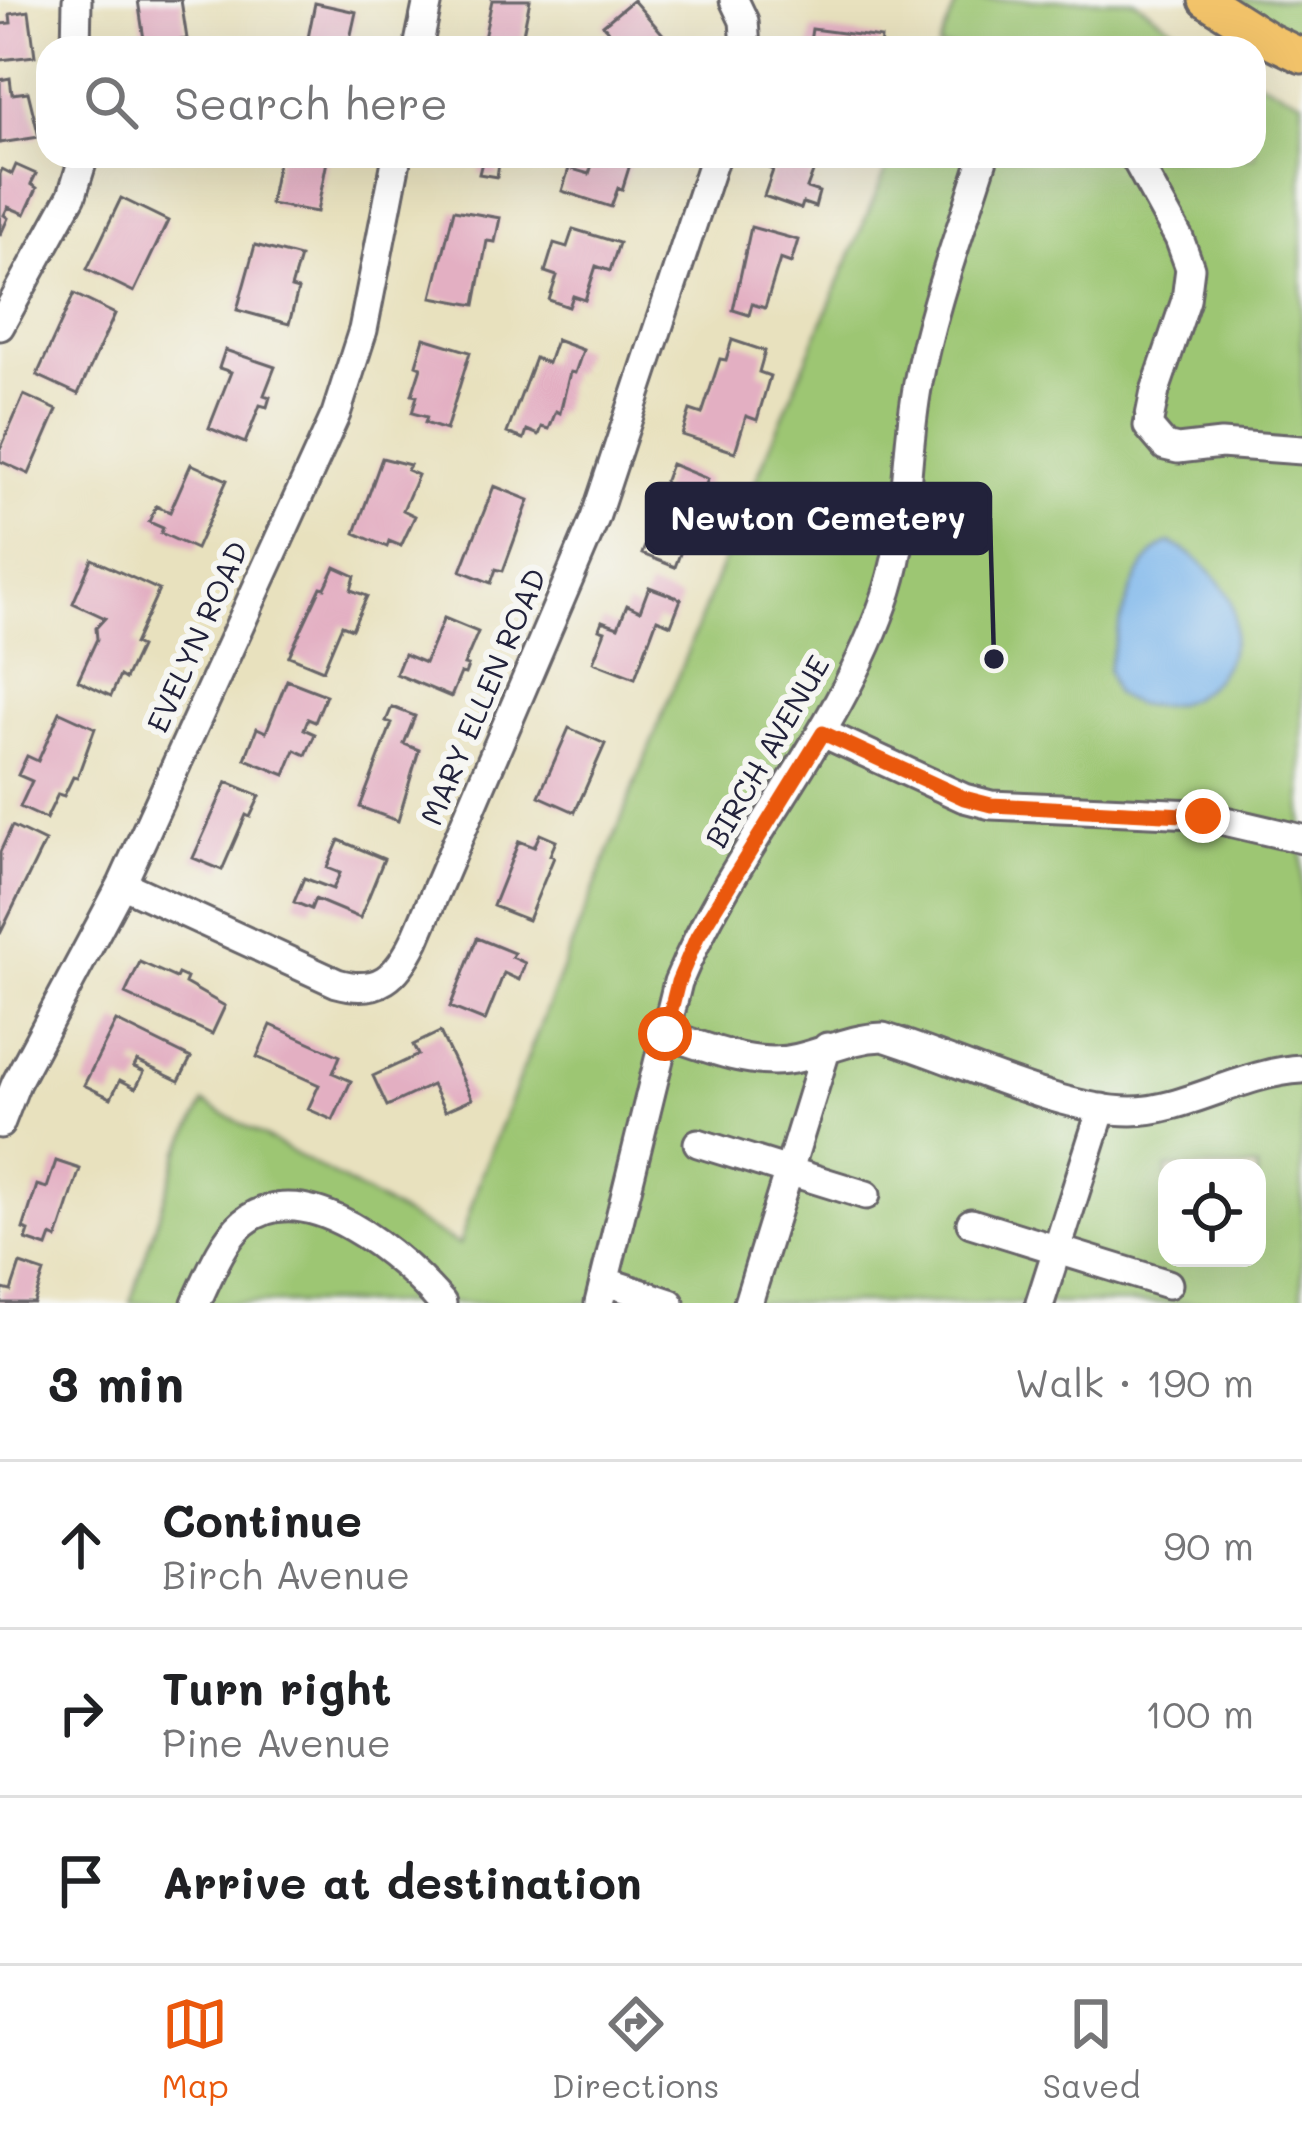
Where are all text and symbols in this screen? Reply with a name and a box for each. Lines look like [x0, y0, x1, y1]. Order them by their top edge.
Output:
search box [36, 36, 1266, 168]
icon: search [78, 69, 144, 135]
text: Search here [174, 73, 448, 131]
callout: Newton Cemetery [647, 484, 990, 553]
text: Newton Cemetery [670, 495, 966, 539]
street label: EVELYN ROAD [136, 534, 256, 738]
street label: MARY ELLEN ROAD [410, 562, 554, 831]
street label: BIRCH AVENUE [695, 648, 837, 854]
route end [1176, 789, 1230, 843]
route start [638, 1007, 692, 1061]
map controls [1158, 1159, 1266, 1267]
button: locate [1158, 1159, 1266, 1267]
text: 3 min [48, 1348, 184, 1415]
text: Walk · 190 m [1015, 1356, 1254, 1407]
text: Continue [162, 1490, 362, 1548]
icon: ahead [48, 1512, 114, 1578]
text: 90 m [1163, 1519, 1254, 1570]
text: Birch Avenue [162, 1548, 410, 1599]
text: Turn right [162, 1658, 391, 1716]
icon: right [48, 1680, 114, 1746]
text: 100 m [1145, 1687, 1254, 1738]
text: Pine Avenue [162, 1716, 391, 1767]
icon: arrive [48, 1848, 114, 1914]
text: Arrive at destination [162, 1852, 642, 1910]
tab: Map [162, 1991, 229, 2106]
tab: Directions [552, 1991, 719, 2106]
tab: Saved [1043, 1991, 1140, 2106]

